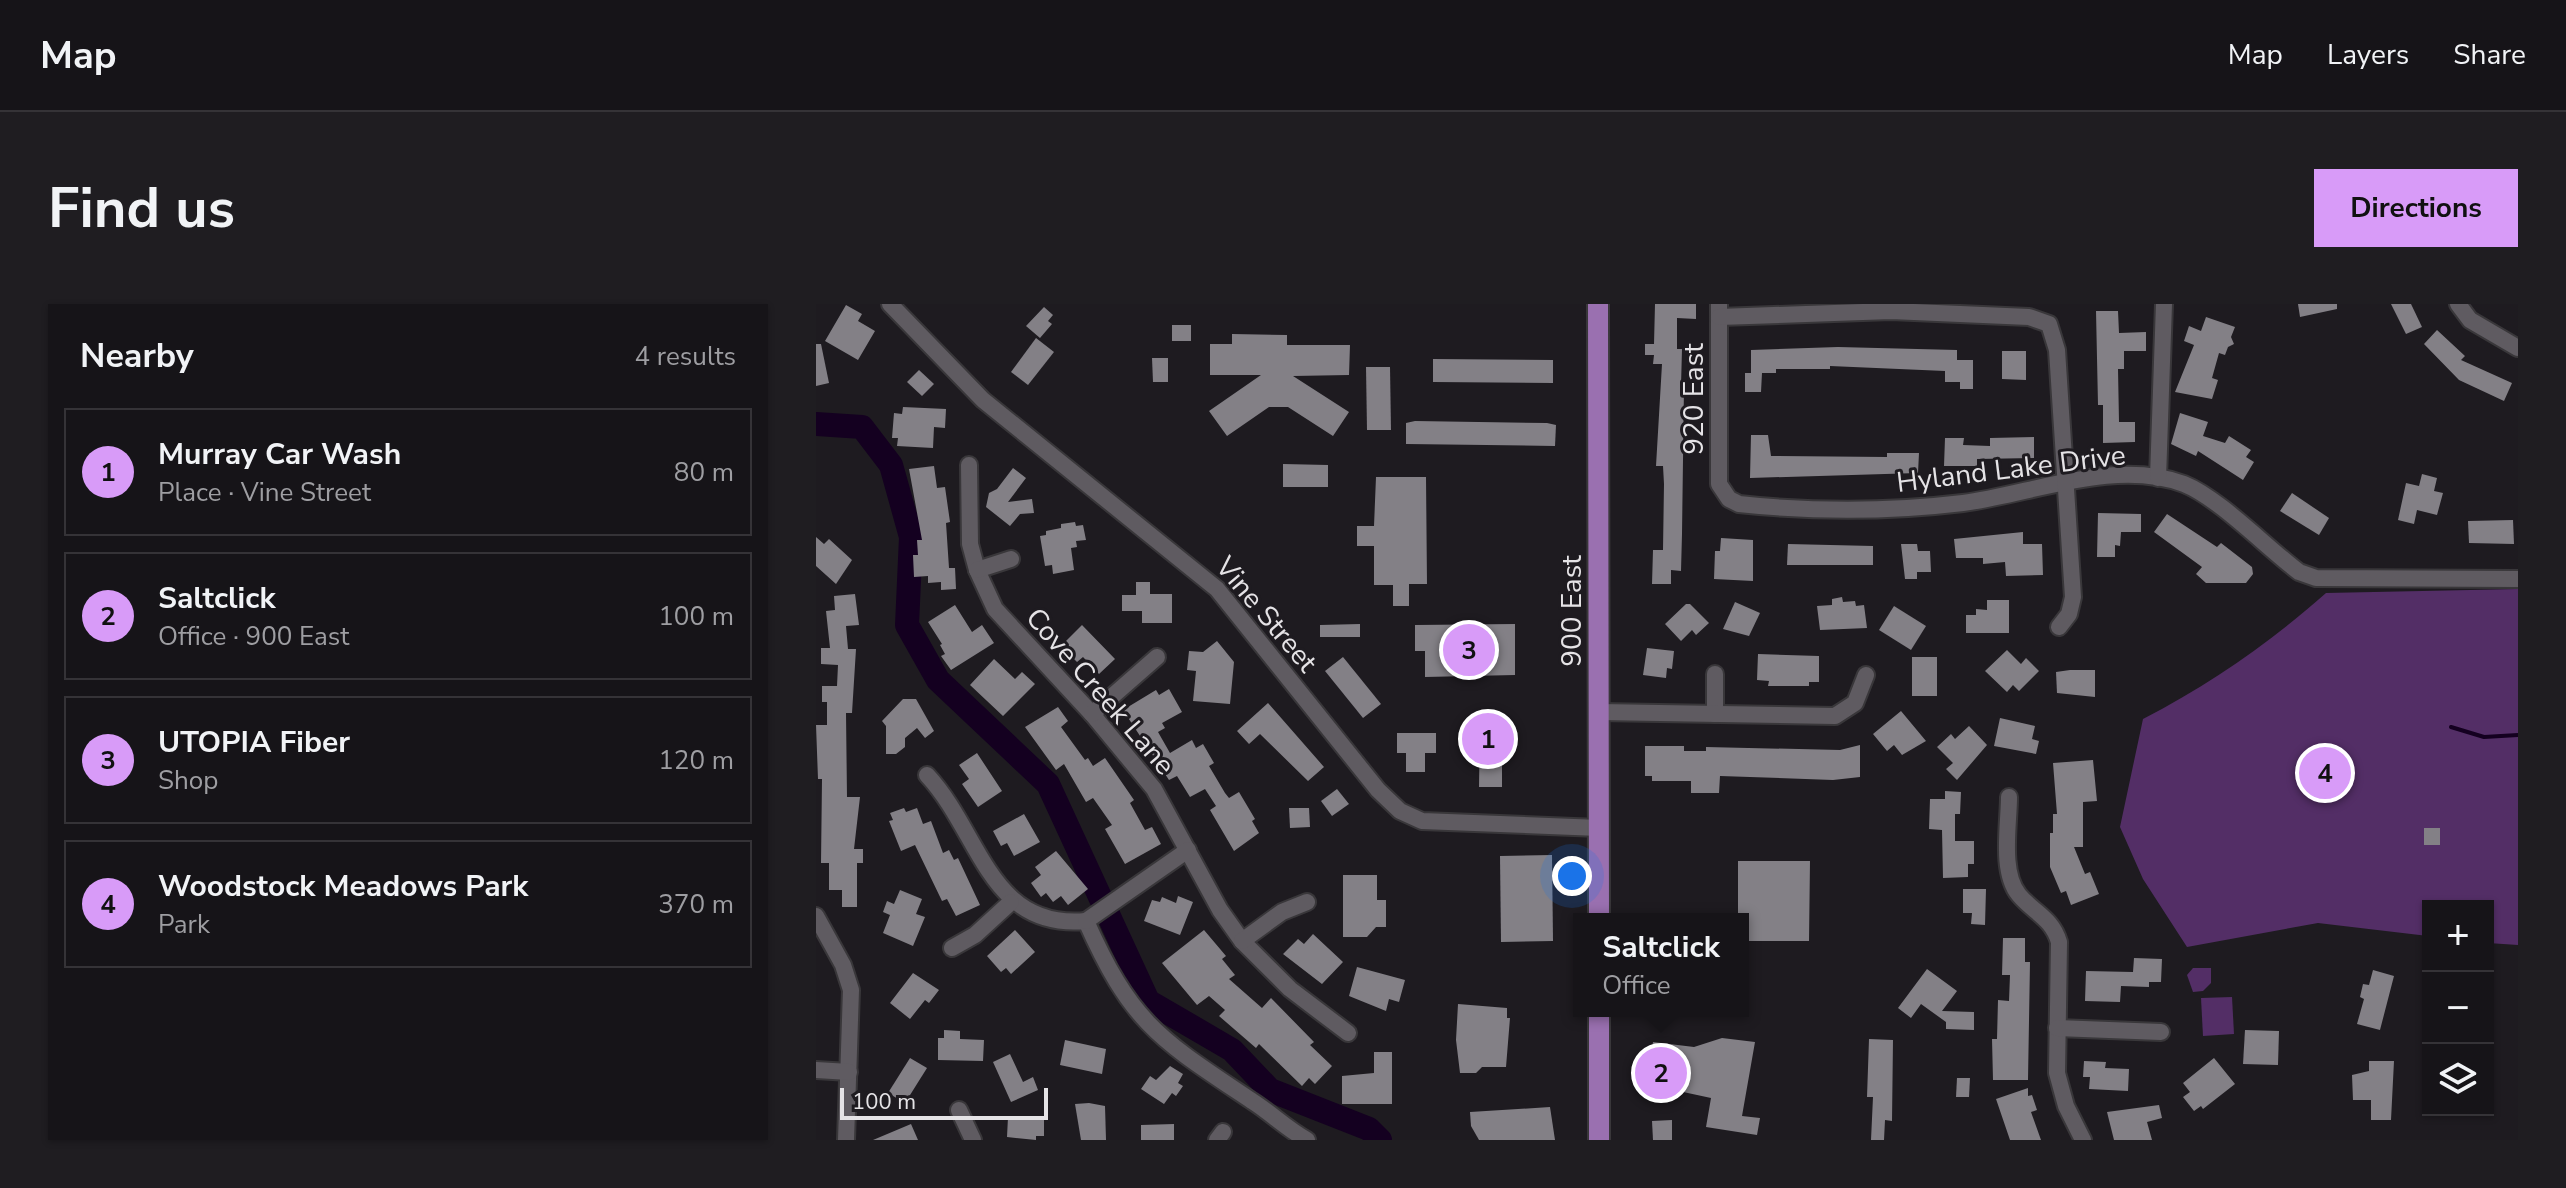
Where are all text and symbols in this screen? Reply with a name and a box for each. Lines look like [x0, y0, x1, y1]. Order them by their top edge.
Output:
text: Map [40, 30, 117, 81]
text: Map [2228, 36, 2283, 74]
text: Layers [2327, 36, 2409, 74]
text: Share [2453, 36, 2526, 74]
button: Directions [2314, 169, 2518, 247]
text: Find us [48, 170, 235, 247]
text: Nearby [80, 333, 194, 379]
text: 4 results [635, 339, 736, 374]
street label: 920 East [1675, 343, 1713, 455]
text: Murray Car Wash [158, 434, 401, 475]
street label: Hyland Lake Drive [1894, 436, 2128, 502]
text: 1 [100, 455, 116, 490]
text: 80 m [674, 455, 734, 490]
text: Place · Vine Street [158, 475, 371, 510]
street label: Vine Street [1206, 548, 1326, 681]
street label: 900 East [1553, 555, 1591, 667]
text: Saltclick [158, 578, 276, 619]
text: 2 [100, 599, 116, 634]
text: 100 m [658, 599, 734, 634]
street label: Cove Creek Lane [1017, 600, 1183, 783]
text: Office · 900 East [158, 619, 349, 654]
pin: 3 [1443, 620, 1495, 680]
pin: 1 [1462, 709, 1514, 769]
text: UTOPIA Fiber [158, 722, 350, 763]
text: 3 [100, 743, 116, 778]
text: 120 m [658, 743, 734, 778]
pin: 4 [2299, 743, 2351, 803]
text: Shop [158, 763, 218, 798]
your location [1552, 856, 1592, 896]
text: Woodstock Meadows Park [158, 866, 528, 907]
text: 4 [100, 887, 116, 922]
text: 370 m [658, 887, 734, 922]
map controls [2422, 900, 2494, 1116]
button: + [2422, 900, 2494, 972]
text: Park [158, 907, 210, 942]
popup [1573, 913, 1749, 1017]
text: Saltclick [1602, 927, 1720, 968]
text: Office [1602, 968, 1671, 1003]
button: − [2422, 972, 2494, 1044]
pin: 2 [1635, 1043, 1687, 1103]
button: layers [2422, 1044, 2494, 1116]
scale bar [840, 1084, 1048, 1120]
text: 100 m [852, 1087, 916, 1117]

